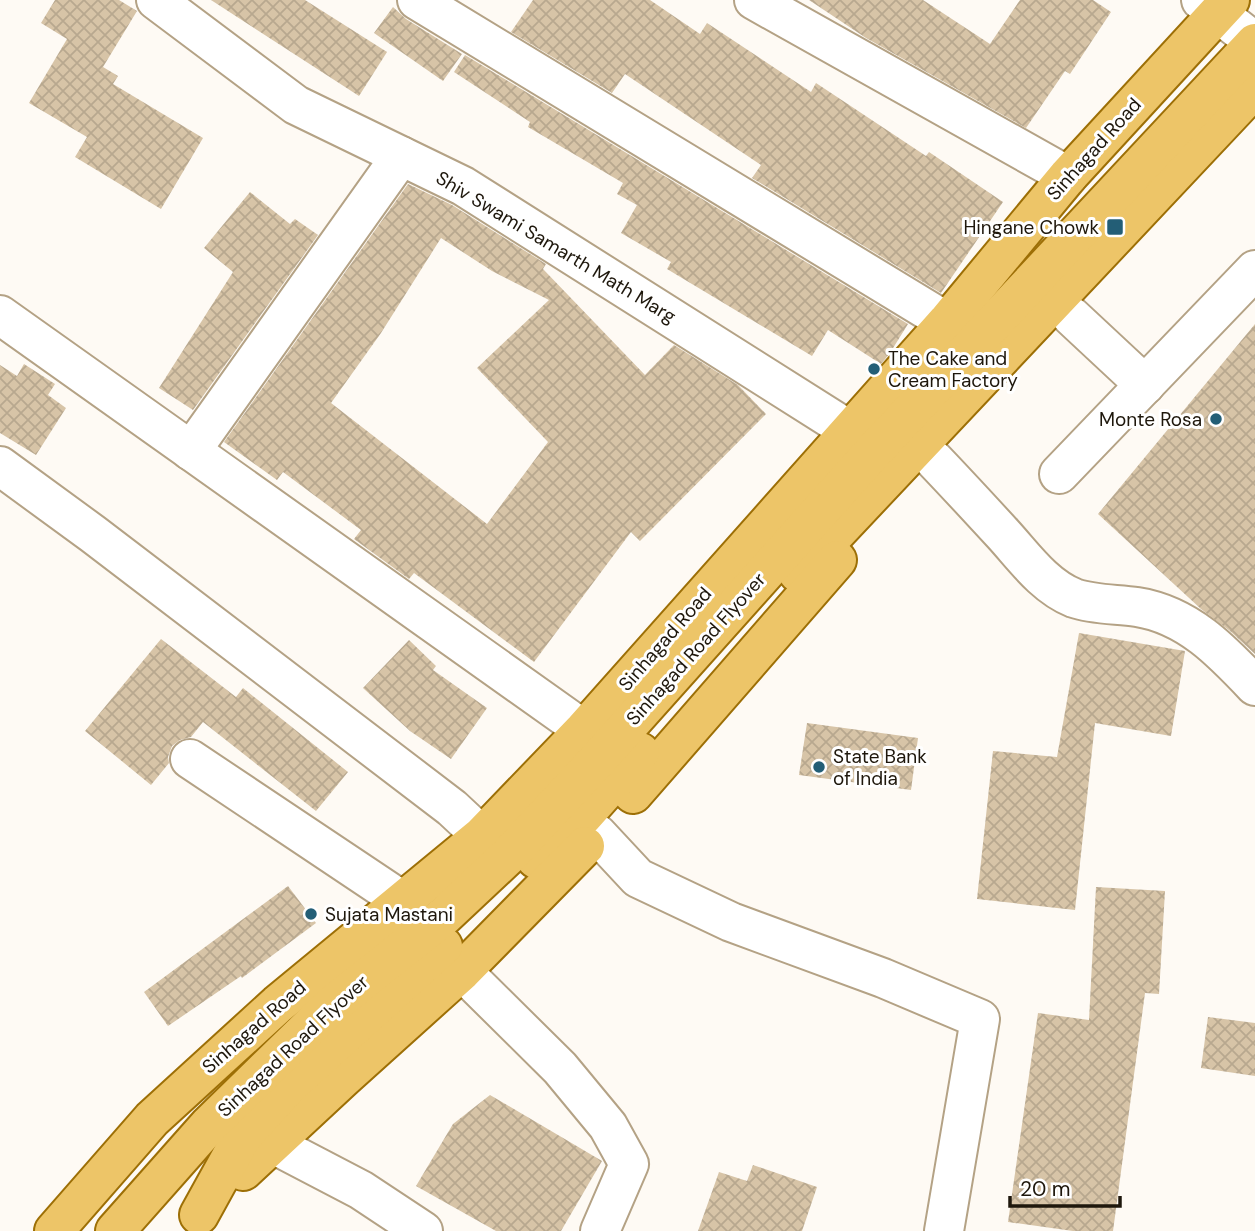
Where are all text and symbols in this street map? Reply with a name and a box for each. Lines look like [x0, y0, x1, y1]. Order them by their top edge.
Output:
street label: Sinhagad Road [1041, 92, 1147, 206]
street label: Shiv Swami Samarth Math Marg [431, 165, 681, 329]
place label: Hingane Chowk [963, 215, 1099, 240]
marker: Hingane Chowk [1105, 217, 1125, 237]
place label: The Cake and Cream Factory [888, 346, 1018, 393]
marker: The Cake and Cream Factory [866, 361, 882, 377]
place label: Monte Rosa [1099, 407, 1202, 432]
marker: Monte Rosa [1208, 411, 1224, 427]
street label: Sinhagad Road Flyover [621, 567, 771, 731]
street label: Sinhagad Road [613, 582, 717, 696]
place label: State Bank of India [833, 744, 927, 791]
marker: State Bank of India [811, 759, 827, 775]
place label: Sujata Mastani [325, 902, 453, 927]
marker: Sujata Mastani [303, 906, 319, 922]
street label: Sinhagad Road Flyover [212, 970, 374, 1122]
street label: Sinhagad Road [197, 975, 311, 1079]
scale bar [1010, 1164, 1120, 1208]
text: 20 m [1020, 1175, 1071, 1203]

